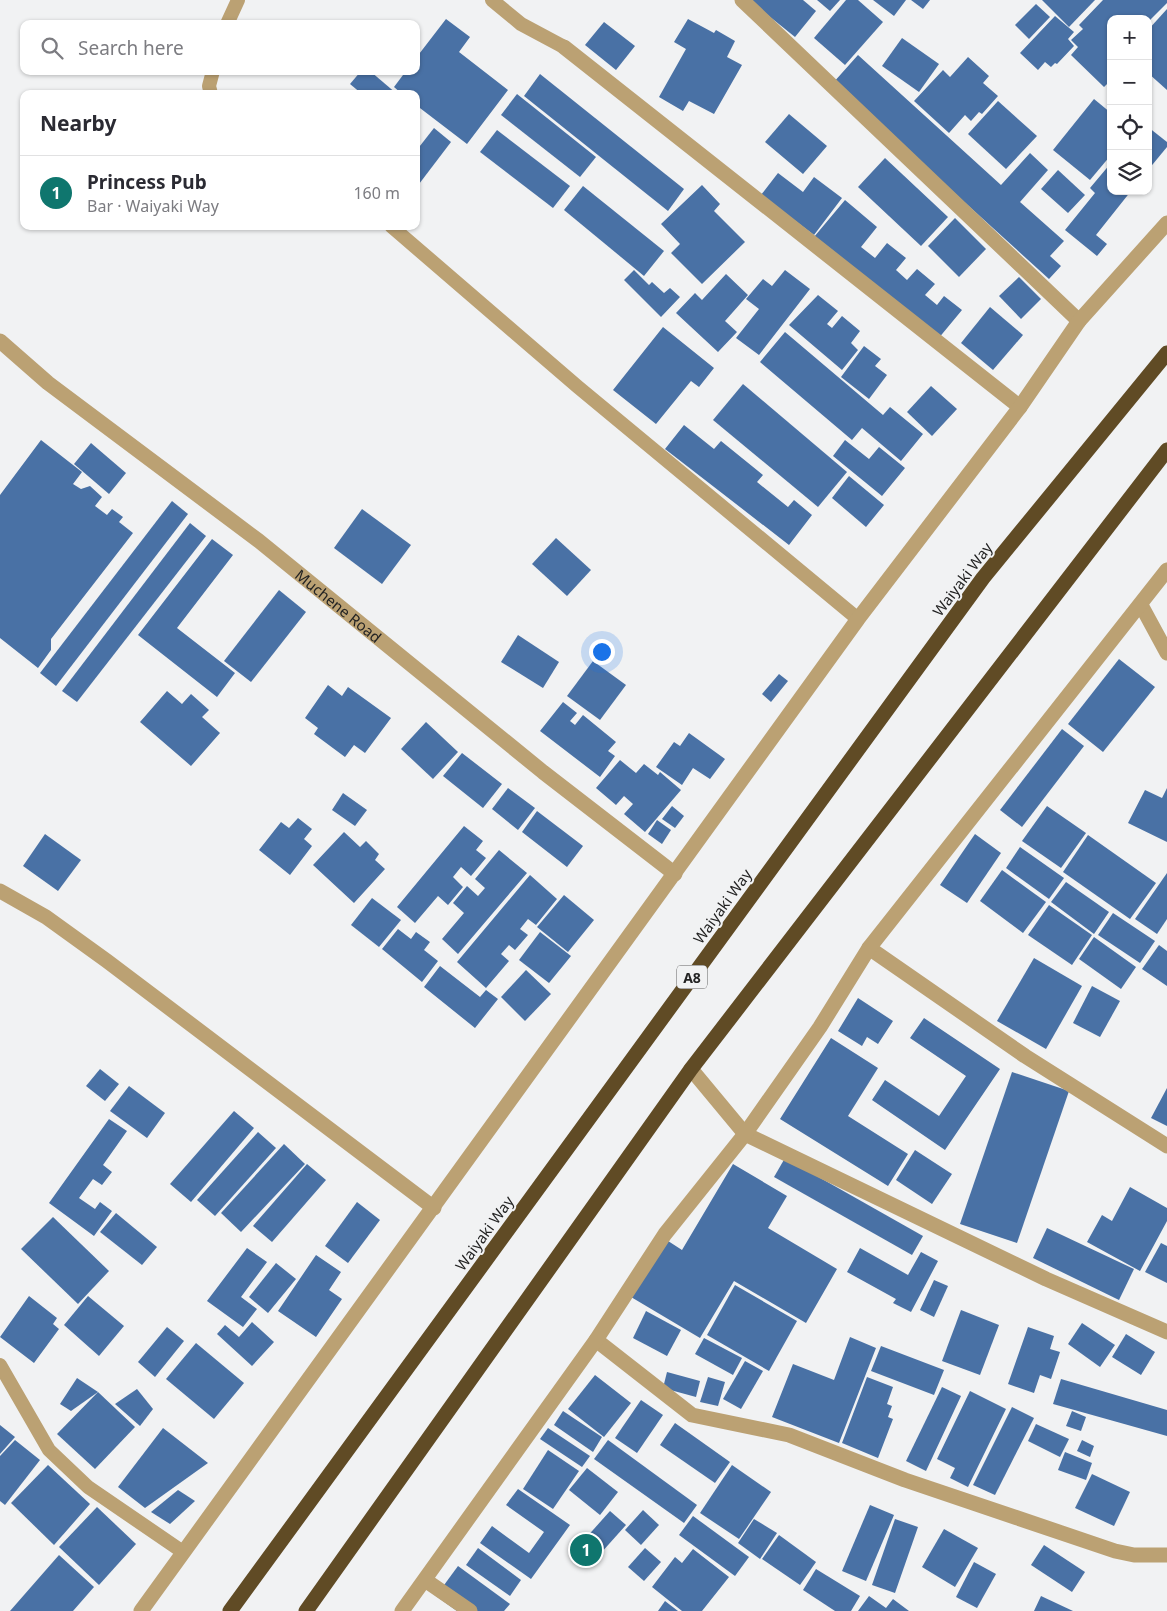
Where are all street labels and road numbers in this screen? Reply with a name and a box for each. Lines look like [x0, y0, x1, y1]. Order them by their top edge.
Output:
street label: Waiyaki Way [928, 538, 997, 620]
street label: Muchene Road [291, 565, 386, 647]
street label: Waiyaki Way [688, 864, 756, 947]
road number: A8 [677, 966, 707, 989]
street label: Waiyaki Way [450, 1191, 518, 1274]

